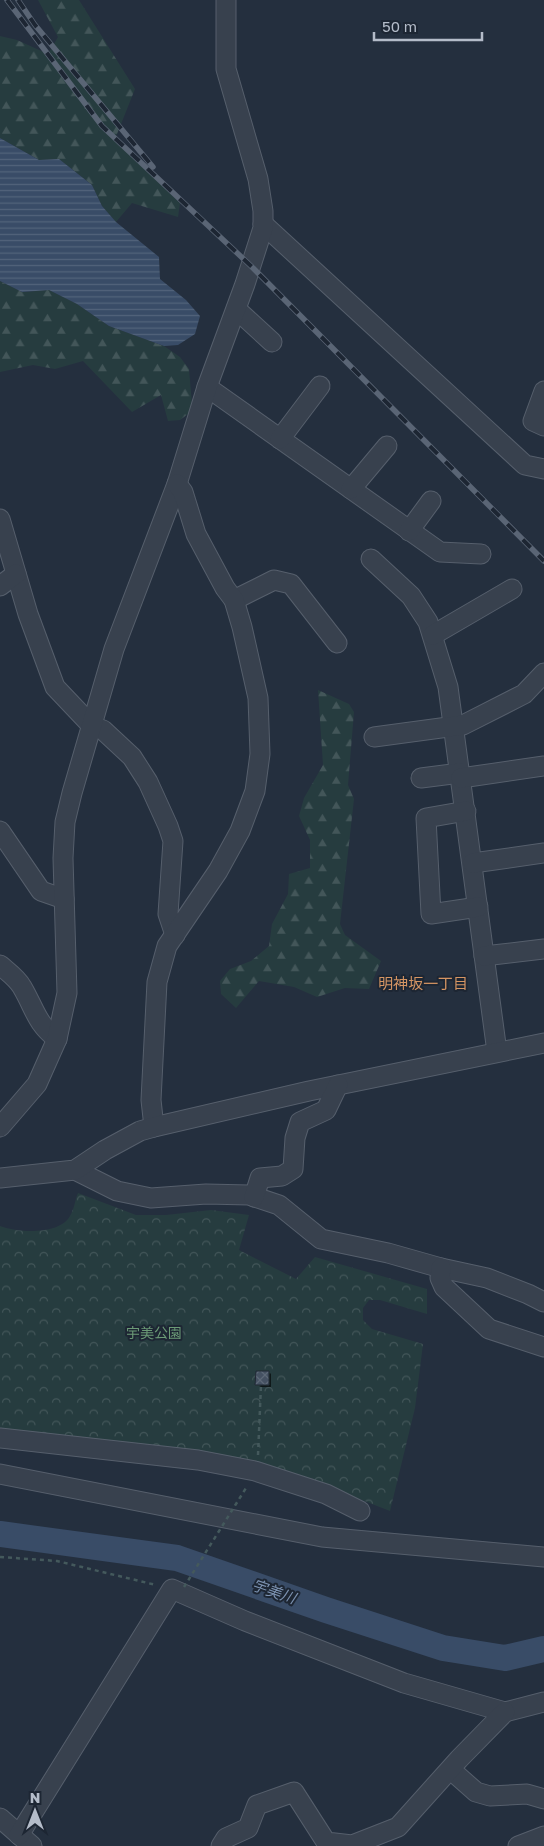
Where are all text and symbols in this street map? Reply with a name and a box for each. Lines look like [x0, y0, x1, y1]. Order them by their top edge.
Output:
scale bar [374, 10, 482, 42]
text: 50 m [382, 17, 417, 35]
district label: 明神坂一丁目 [378, 974, 468, 992]
park label: 宇美公園 [126, 1324, 182, 1341]
water label: 宇美川 [250, 1575, 300, 1607]
north arrow [10, 1786, 60, 1836]
text: N [30, 1789, 40, 1806]

